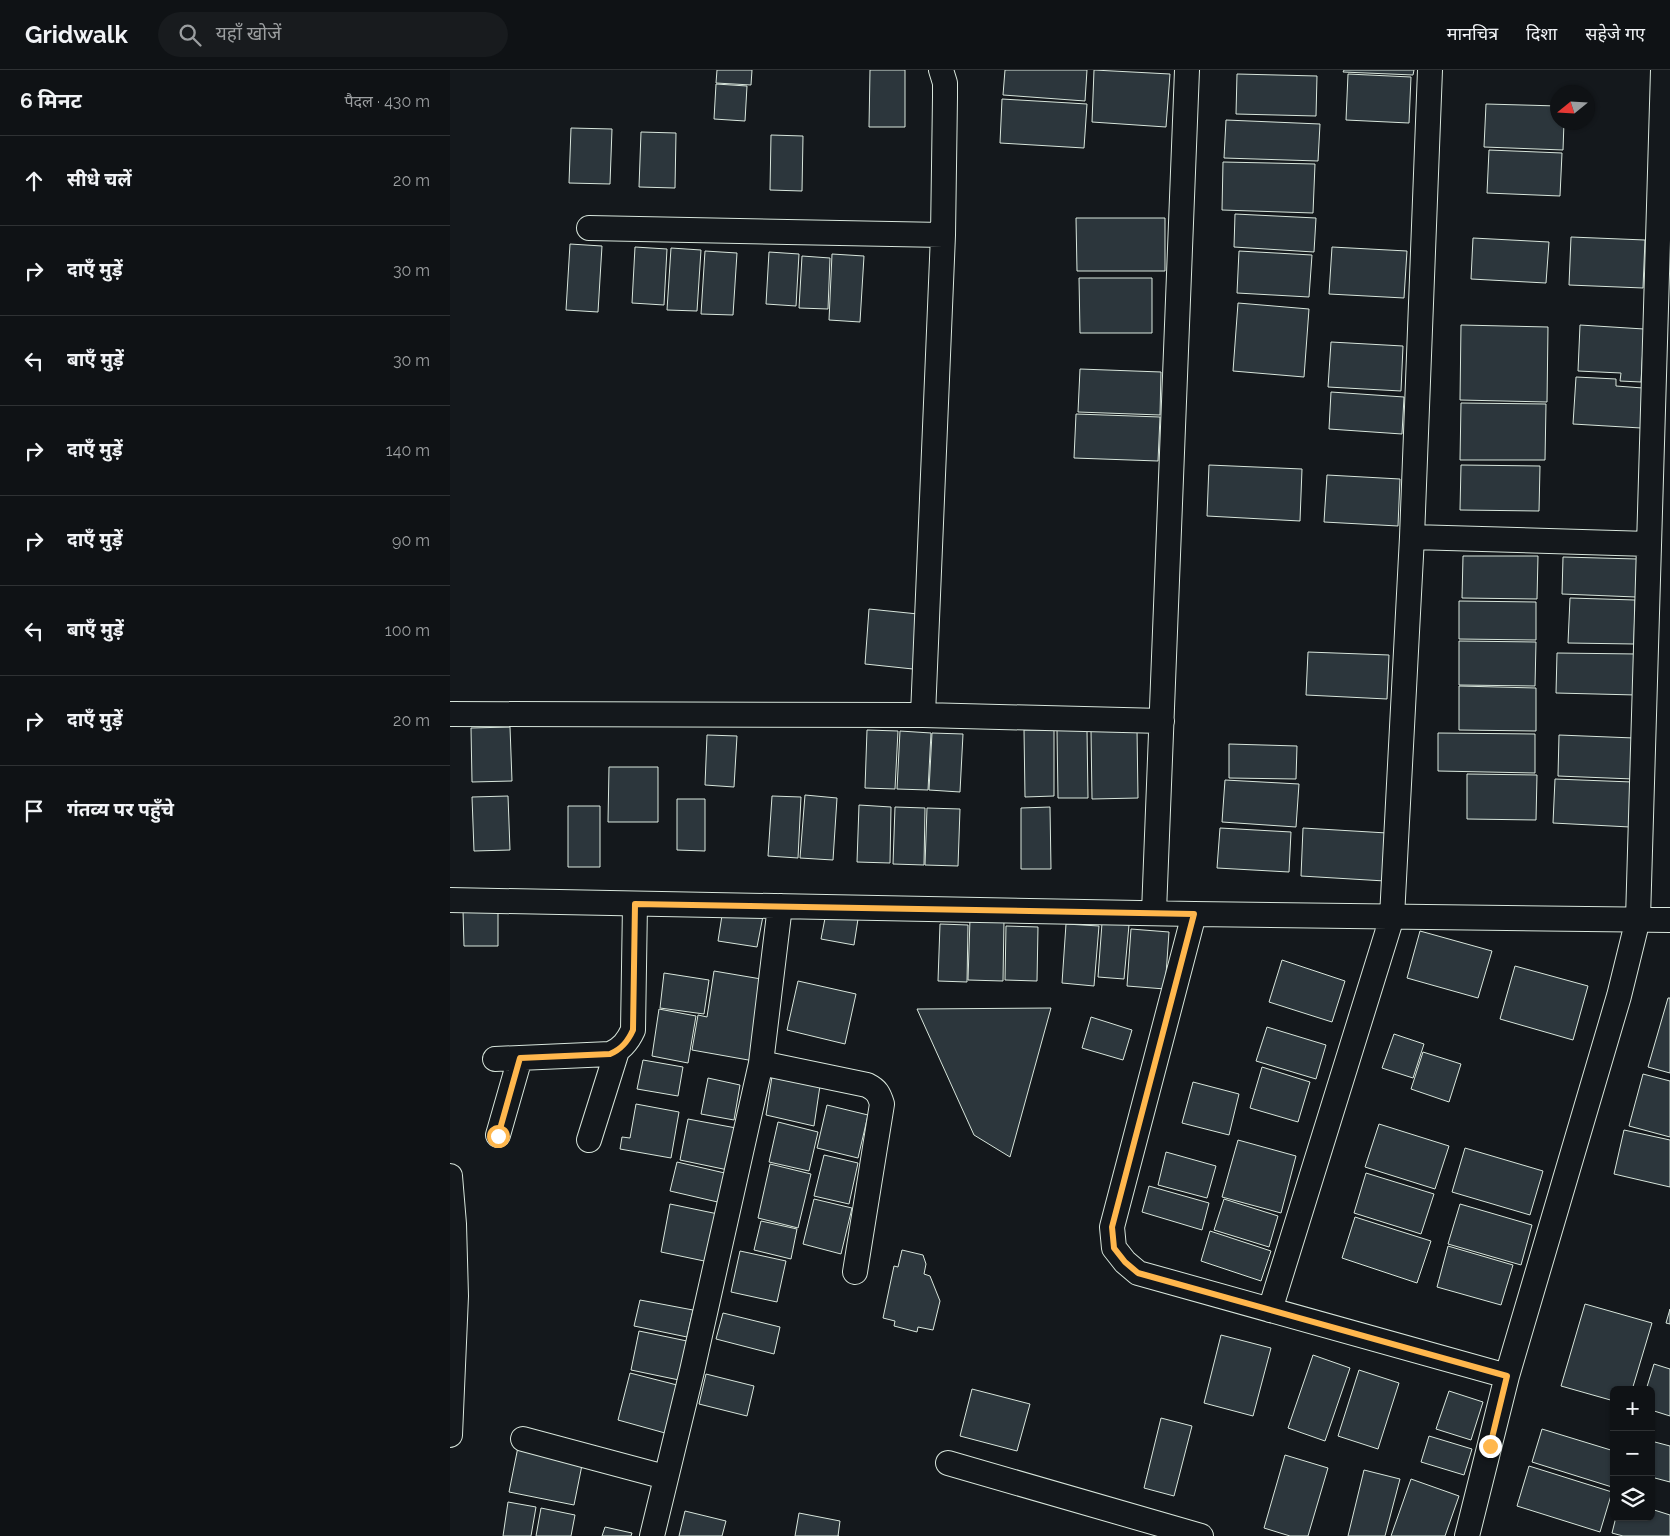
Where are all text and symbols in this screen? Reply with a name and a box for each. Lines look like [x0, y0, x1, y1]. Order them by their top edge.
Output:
search box [158, 12, 508, 57]
text: Gridwalk [25, 20, 128, 49]
icon: search [176, 21, 204, 49]
text: यहाँ खोजें [216, 22, 281, 44]
text: मानचित्र [1447, 23, 1498, 44]
text: दिशा [1526, 23, 1557, 44]
text: सहेजे गए [1585, 23, 1645, 44]
north arrow [1550, 85, 1595, 130]
text: 6 मिनट [20, 88, 82, 113]
text: पैदल · 430 m [345, 92, 430, 111]
icon: ahead [20, 167, 48, 195]
text: सीधे चलें [67, 168, 131, 190]
text: 20 m [393, 171, 430, 190]
icon: right [20, 257, 48, 285]
text: दाएँ मुड़ें [67, 258, 123, 280]
text: 30 m [393, 261, 430, 280]
icon: left [20, 347, 48, 375]
text: बाएँ मुड़ें [67, 348, 124, 370]
text: 30 m [393, 351, 430, 370]
icon: right [20, 437, 48, 465]
text: दाएँ मुड़ें [67, 438, 123, 460]
text: 140 m [386, 441, 430, 460]
icon: right [20, 527, 48, 555]
text: दाएँ मुड़ें [67, 528, 123, 550]
text: 90 m [392, 531, 430, 550]
icon: left [20, 617, 48, 645]
text: बाएँ मुड़ें [67, 618, 124, 640]
text: 100 m [385, 621, 430, 640]
icon: right [20, 707, 48, 735]
text: दाएँ मुड़ें [67, 708, 123, 730]
text: 20 m [393, 711, 430, 730]
icon: arrive [20, 797, 48, 825]
text: गंतव्य पर पहुँचे [67, 798, 174, 820]
route start [487, 1125, 510, 1148]
map controls [1610, 1386, 1655, 1521]
button: + [1610, 1386, 1655, 1431]
button: − [1610, 1431, 1655, 1476]
route end [1479, 1435, 1502, 1458]
button: layers [1610, 1476, 1655, 1521]

